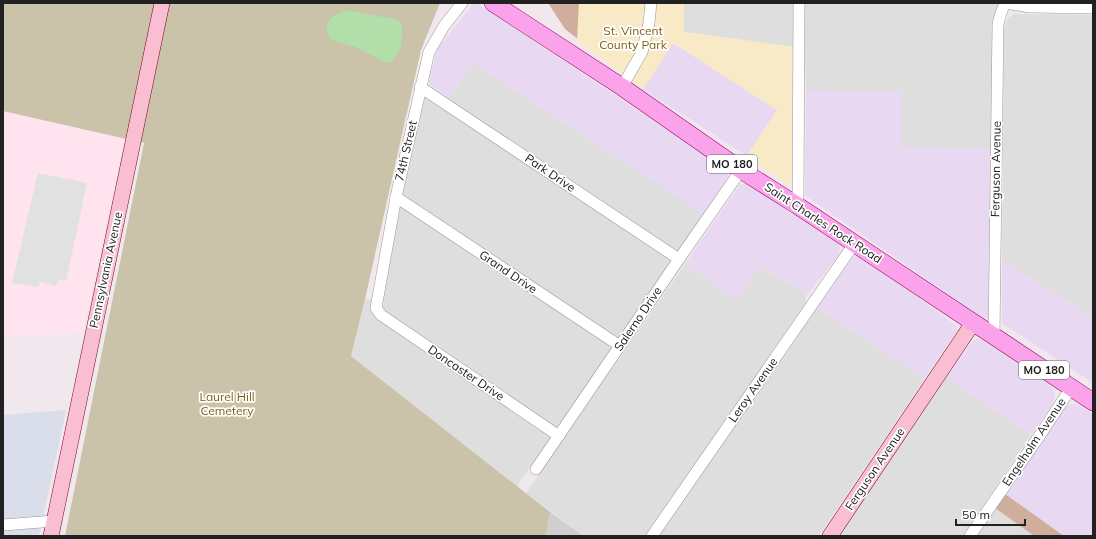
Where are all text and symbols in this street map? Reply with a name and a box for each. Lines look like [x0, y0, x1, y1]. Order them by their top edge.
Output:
park label: St. Vincent County Park [599, 23, 668, 52]
street label: 74th Street [391, 119, 420, 183]
street label: Ferguson Avenue [987, 121, 1004, 217]
street label: Park Drive [522, 150, 578, 195]
road number: MO 180 [707, 155, 757, 173]
street label: Saint Charles Rock Road [762, 179, 885, 266]
street label: Pennsylvania Avenue [86, 210, 125, 329]
street label: Grand Drive [476, 247, 540, 296]
street label: Salerno Drive [611, 284, 665, 354]
street label: Doncaster Drive [425, 341, 507, 404]
street label: Leroy Avenue [725, 355, 780, 425]
road number: MO 180 [1019, 361, 1069, 379]
park label: Laurel Hill Cemetery [199, 389, 255, 418]
street label: Engelholm Avenue [999, 395, 1069, 489]
street label: Ferguson Avenue [841, 425, 908, 513]
scale bar [956, 501, 1025, 527]
text: 50 m [962, 507, 990, 522]

